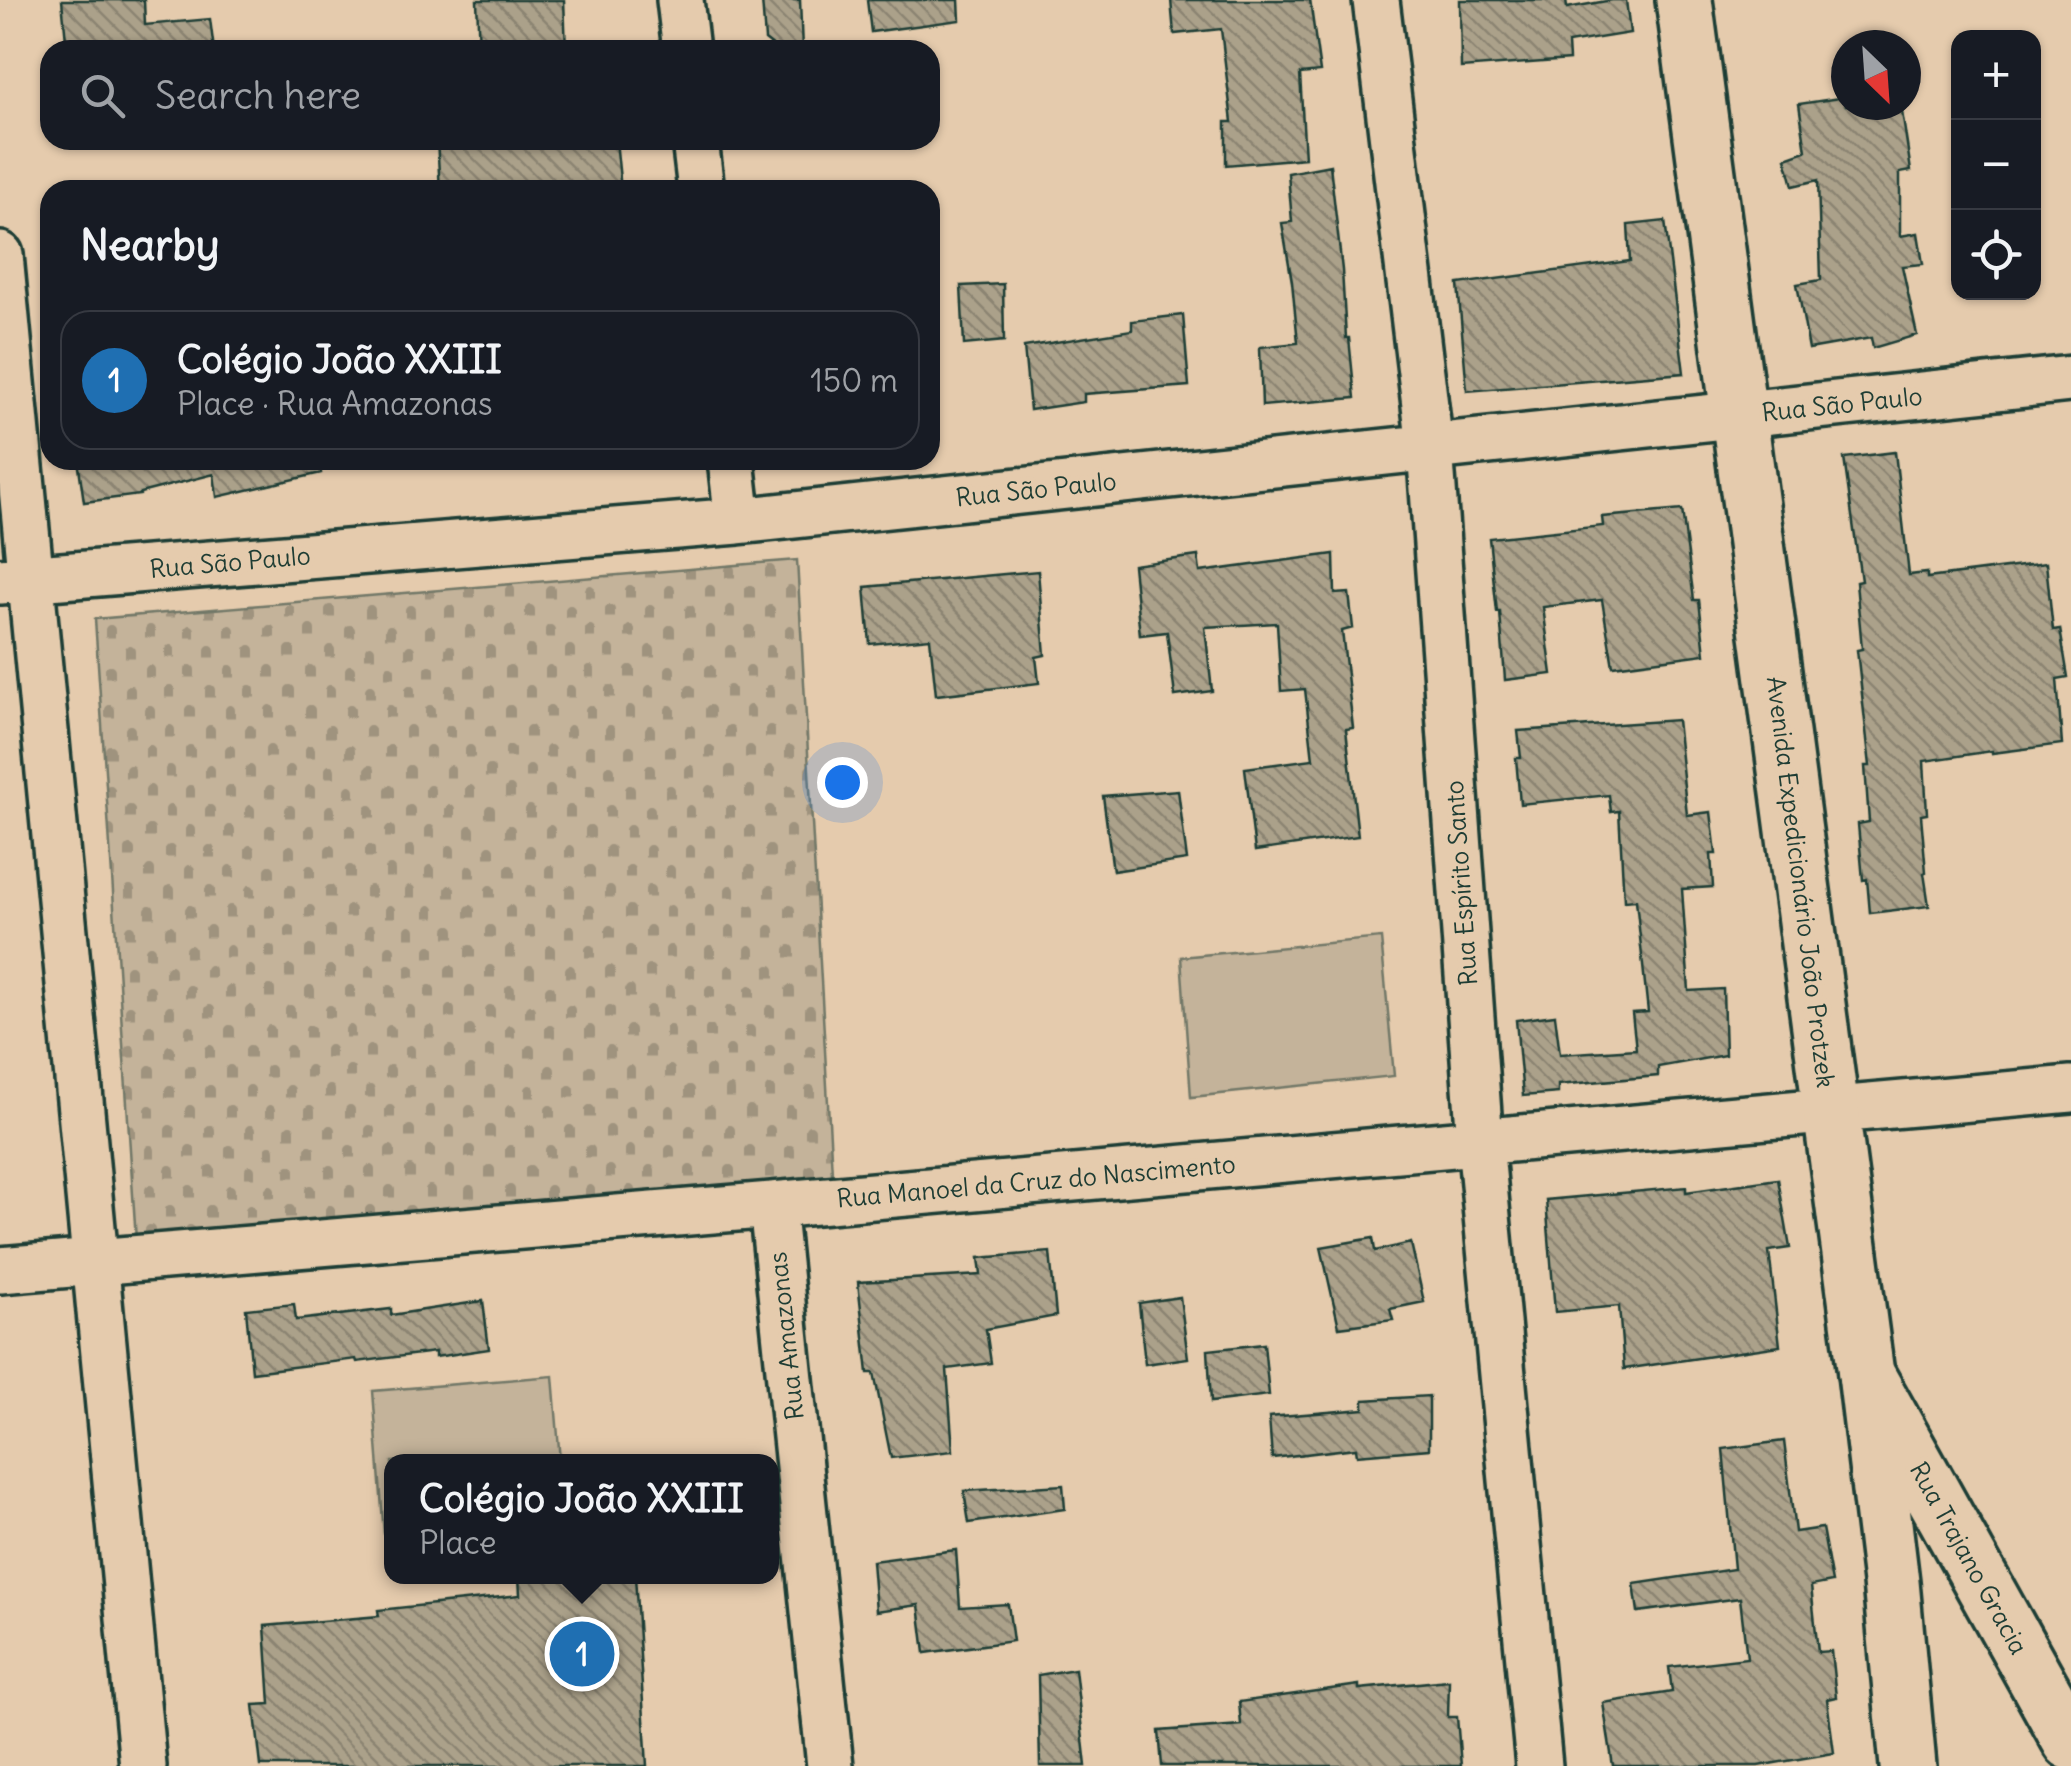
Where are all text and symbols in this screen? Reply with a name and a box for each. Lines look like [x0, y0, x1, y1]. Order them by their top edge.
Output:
north arrow [1831, 30, 1921, 120]
map controls [1951, 30, 2041, 300]
button: + [1951, 30, 2041, 120]
search box [40, 40, 940, 150]
icon: search [75, 68, 130, 123]
text: Search here [155, 72, 361, 119]
button: − [1951, 120, 2041, 210]
button: locate [1951, 210, 2041, 300]
text: Nearby [80, 219, 219, 271]
text: Colégio João XXIII [177, 336, 502, 383]
text: 1 [108, 360, 121, 401]
text: 150 m [810, 360, 898, 401]
street label: Rua São Paulo [1760, 380, 1924, 428]
text: Place · Rua Amazonas [177, 383, 493, 424]
street label: Rua São Paulo [954, 465, 1118, 513]
street label: Rua São Paulo [148, 539, 312, 585]
street label: Avenida Expedicionário João Protzek [1760, 675, 1842, 1089]
your location [817, 757, 868, 808]
street label: Rua Espírito Santo [1438, 779, 1484, 987]
street label: Rua Manoel da Cruz do Nascimento [835, 1148, 1237, 1214]
street label: Rua Amazonas [761, 1250, 811, 1422]
popup [384, 1454, 779, 1584]
street label: Rua Trajano Gracia [1903, 1456, 2035, 1660]
text: Colégio João XXIII [419, 1475, 744, 1522]
text: Place [419, 1522, 497, 1563]
pin: 1 [550, 1616, 614, 1692]

